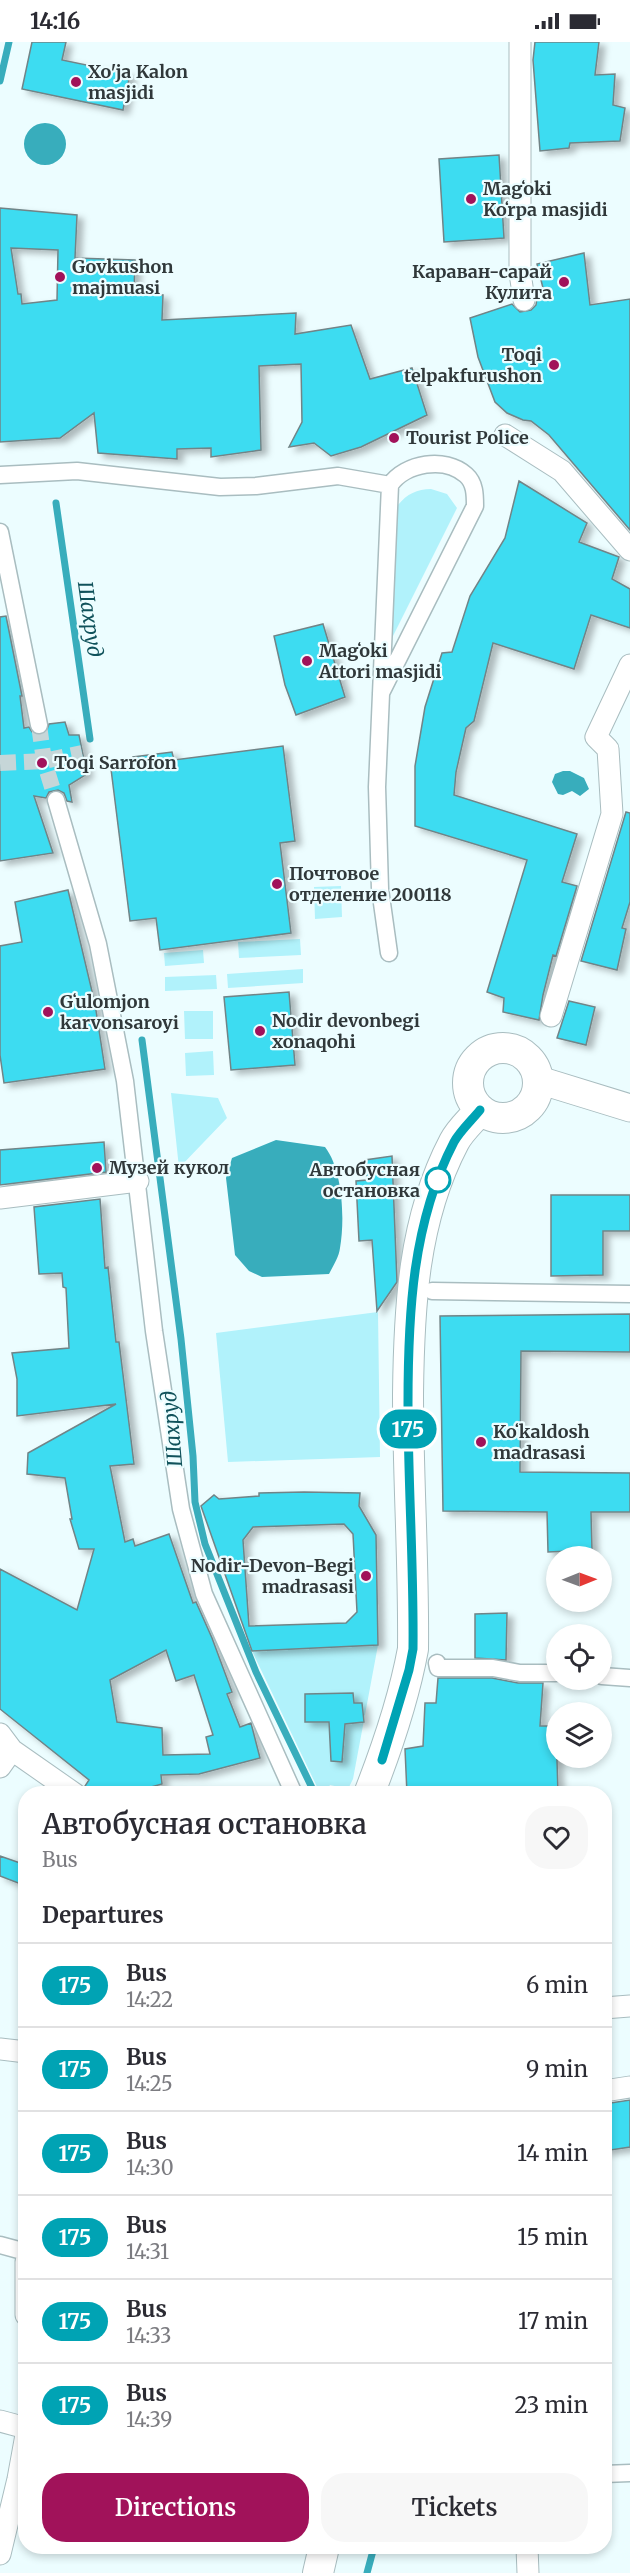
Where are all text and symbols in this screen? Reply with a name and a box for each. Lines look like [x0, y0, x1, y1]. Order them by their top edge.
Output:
text: 14:16 [30, 7, 80, 35]
place label: Xo'ja Kalon masjidi [88, 60, 188, 104]
marker: Xo'ja Kalon masjidi [69, 75, 83, 89]
place label: Magʻoki Koʻrpa masjidi [483, 177, 608, 221]
marker: Magʻoki Koʻrpa masjidi [464, 192, 478, 206]
place label: Govkushon majmuasi [72, 255, 174, 299]
place label: Караван-сарай Кулита [412, 260, 552, 304]
marker: Govkushon majmuasi [53, 270, 67, 284]
marker: Караван-сарай Кулита [557, 275, 571, 289]
place label: Toqi telpakfurushon [404, 343, 542, 387]
marker: Toqi telpakfurushon [547, 358, 561, 372]
place label: Tourist Police [406, 426, 529, 449]
marker: Tourist Police [387, 431, 401, 445]
water label: Шахруд [73, 579, 108, 658]
place label: Magʻoki Attori masjidi [318, 639, 442, 683]
marker: Magʻoki Attori masjidi [300, 654, 314, 668]
place label: Toqi Sarrofon [54, 751, 177, 774]
marker: Toqi Sarrofon [35, 756, 49, 770]
place label: Почтовое отделение 200118 [289, 862, 452, 906]
marker: Почтовое отделение 200118 [270, 877, 284, 891]
place label: Gʻulomjon karvonsaroyi [60, 990, 179, 1034]
marker: Gʻulomjon karvonsaroyi [41, 1005, 55, 1019]
place label: Nodir devonbegi xonaqohi [272, 1009, 420, 1053]
marker: Nodir devonbegi xonaqohi [253, 1024, 267, 1038]
place label: Музей кукол [109, 1156, 229, 1179]
place label: Автобусная остановка [309, 1158, 420, 1202]
marker: Музей кукол [90, 1161, 104, 1175]
marker: Автобусная остановка [425, 1167, 451, 1193]
water label: Шахруд [156, 1390, 187, 1468]
line badge: 175 [374, 1410, 442, 1448]
text: 175 [392, 1416, 424, 1443]
place label: Koʻkaldosh madrasasi [493, 1420, 589, 1464]
marker: Koʻkaldosh madrasasi [474, 1435, 488, 1449]
north arrow [546, 1546, 612, 1612]
map controls [546, 1546, 612, 1768]
place label: Nodir-Devon-Begi madrasasi [191, 1554, 354, 1598]
marker: Nodir-Devon-Begi madrasasi [359, 1569, 373, 1583]
button: locate [546, 1624, 612, 1690]
button: layers [546, 1702, 612, 1768]
text: Автобусная остановка [42, 1806, 367, 1842]
button: heart [525, 1806, 588, 1869]
text: Bus [42, 1847, 78, 1872]
text: Departures [42, 1901, 164, 1929]
text: Bus [126, 1959, 167, 1987]
text: 6 min [526, 1971, 588, 1999]
text: 175 [59, 1972, 91, 1999]
text: 14:22 [126, 1987, 173, 2012]
text: Bus [126, 2043, 167, 2071]
text: 9 min [526, 2055, 588, 2083]
text: 175 [59, 2056, 91, 2083]
text: 14:25 [126, 2071, 173, 2096]
text: Bus [126, 2127, 167, 2155]
text: 14 min [517, 2139, 588, 2167]
text: 175 [59, 2140, 91, 2167]
text: 14:30 [126, 2155, 174, 2180]
text: Bus [126, 2211, 167, 2239]
text: 15 min [517, 2223, 588, 2251]
text: 175 [59, 2224, 91, 2251]
text: 14:31 [126, 2239, 169, 2264]
text: Bus [126, 2295, 167, 2323]
text: 17 min [518, 2307, 588, 2335]
text: 175 [59, 2308, 91, 2335]
text: 14:33 [126, 2323, 171, 2348]
text: Bus [126, 2379, 167, 2407]
text: 23 min [514, 2391, 588, 2419]
text: 175 [59, 2392, 91, 2419]
text: 14:39 [126, 2407, 172, 2432]
button: Directions [42, 2473, 309, 2542]
button: Tickets [321, 2473, 588, 2542]

